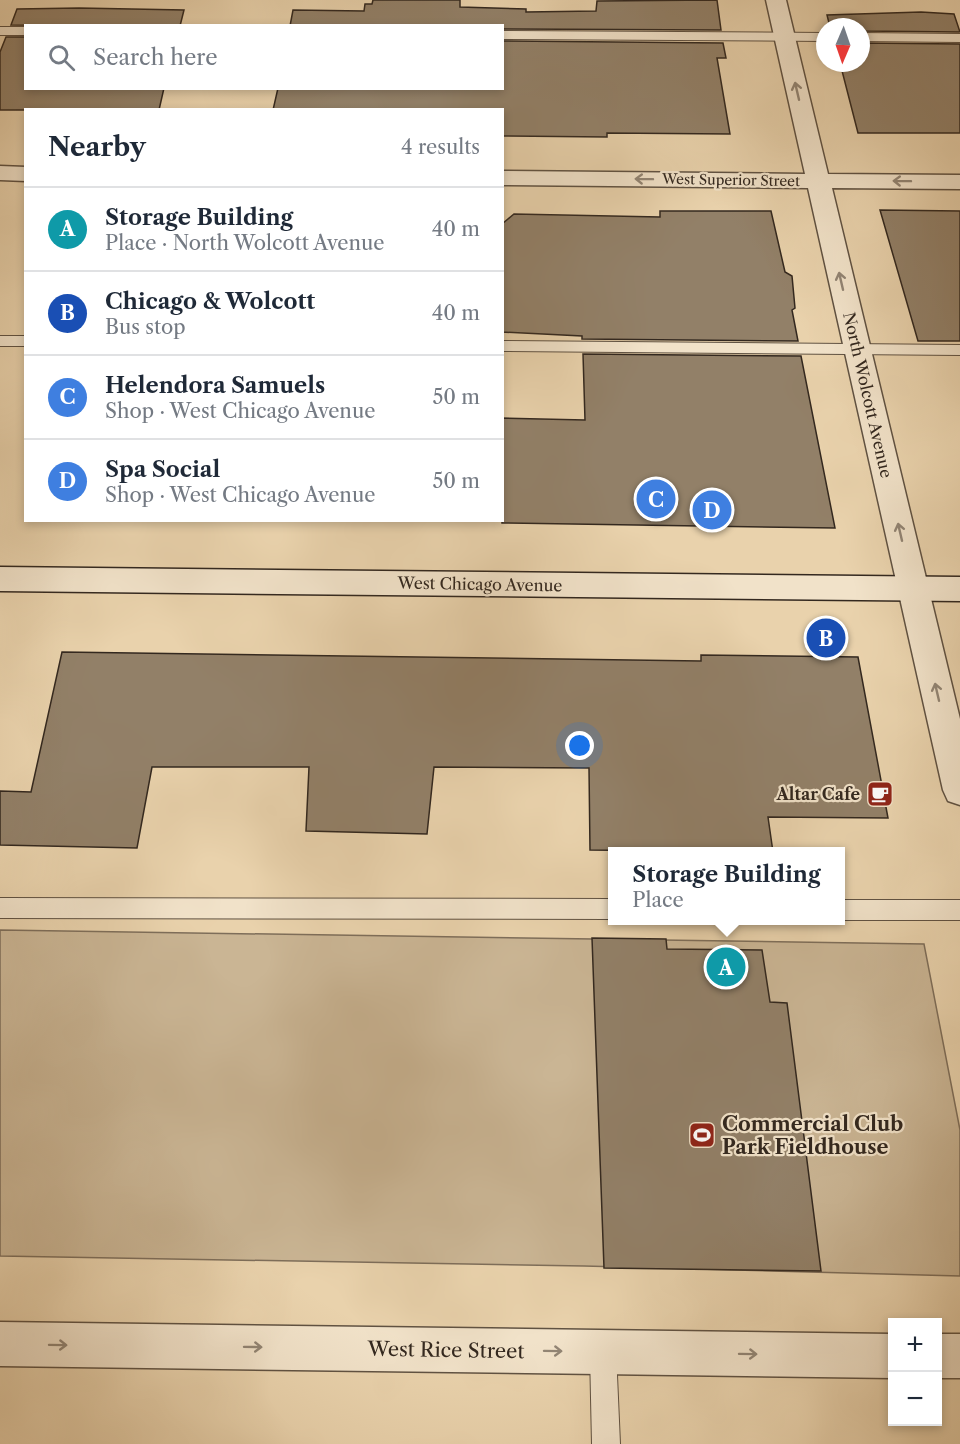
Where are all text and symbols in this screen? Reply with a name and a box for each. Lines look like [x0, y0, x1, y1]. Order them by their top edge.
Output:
north arrow [816, 18, 870, 72]
search box [24, 24, 504, 90]
icon: search [45, 41, 78, 74]
text: Search here [93, 44, 218, 71]
one-way arrow [790, 81, 802, 100]
text: Nearby [48, 131, 146, 163]
text: 4 results [401, 135, 480, 159]
street label: West Superior Street [661, 170, 800, 190]
one-way arrow [634, 173, 654, 185]
one-way arrow [892, 175, 912, 187]
text: Storage Building [105, 204, 293, 231]
text: A [60, 217, 75, 241]
text: 40 m [432, 217, 480, 241]
text: Place · North Wolcott Avenue [105, 231, 384, 255]
one-way arrow [834, 271, 846, 290]
text: Chicago & Wolcott [105, 288, 315, 315]
text: B [60, 301, 75, 325]
text: 40 m [432, 301, 480, 325]
street label: North Wolcott Avenue [839, 310, 897, 480]
text: Bus stop [105, 315, 186, 339]
text: Helendora Samuels [105, 372, 325, 399]
text: C [59, 385, 76, 409]
text: 50 m [433, 385, 480, 409]
text: Shop · West Chicago Avenue [105, 399, 375, 423]
text: Spa Social [105, 456, 220, 483]
text: D [59, 469, 76, 493]
text: 50 m [433, 469, 480, 493]
pin: C [636, 476, 676, 522]
text: Shop · West Chicago Avenue [105, 483, 375, 507]
pin: D [692, 488, 732, 532]
one-way arrow [893, 523, 905, 542]
street label: West Chicago Avenue [397, 573, 563, 595]
pin: B [806, 616, 846, 660]
one-way arrow [931, 683, 943, 702]
your location [565, 731, 594, 760]
cafe icon: Altar Cafe [865, 779, 895, 809]
place label: Altar Cafe [775, 784, 860, 804]
popup [608, 847, 845, 925]
text: Storage Building [632, 861, 821, 888]
text: Place [632, 888, 684, 912]
pin: A [706, 944, 746, 990]
place label: Commercial Club Park Fieldhouse [722, 1112, 903, 1159]
sports icon: Commercial Club Park Fieldhouse [687, 1120, 717, 1150]
map controls [888, 1318, 942, 1426]
button: + [888, 1318, 942, 1372]
street label: West Rice Street [366, 1337, 525, 1363]
one-way arrow [48, 1339, 68, 1351]
one-way arrow [243, 1342, 263, 1353]
one-way arrow [543, 1345, 563, 1357]
one-way arrow [738, 1348, 758, 1360]
button: − [888, 1372, 942, 1426]

